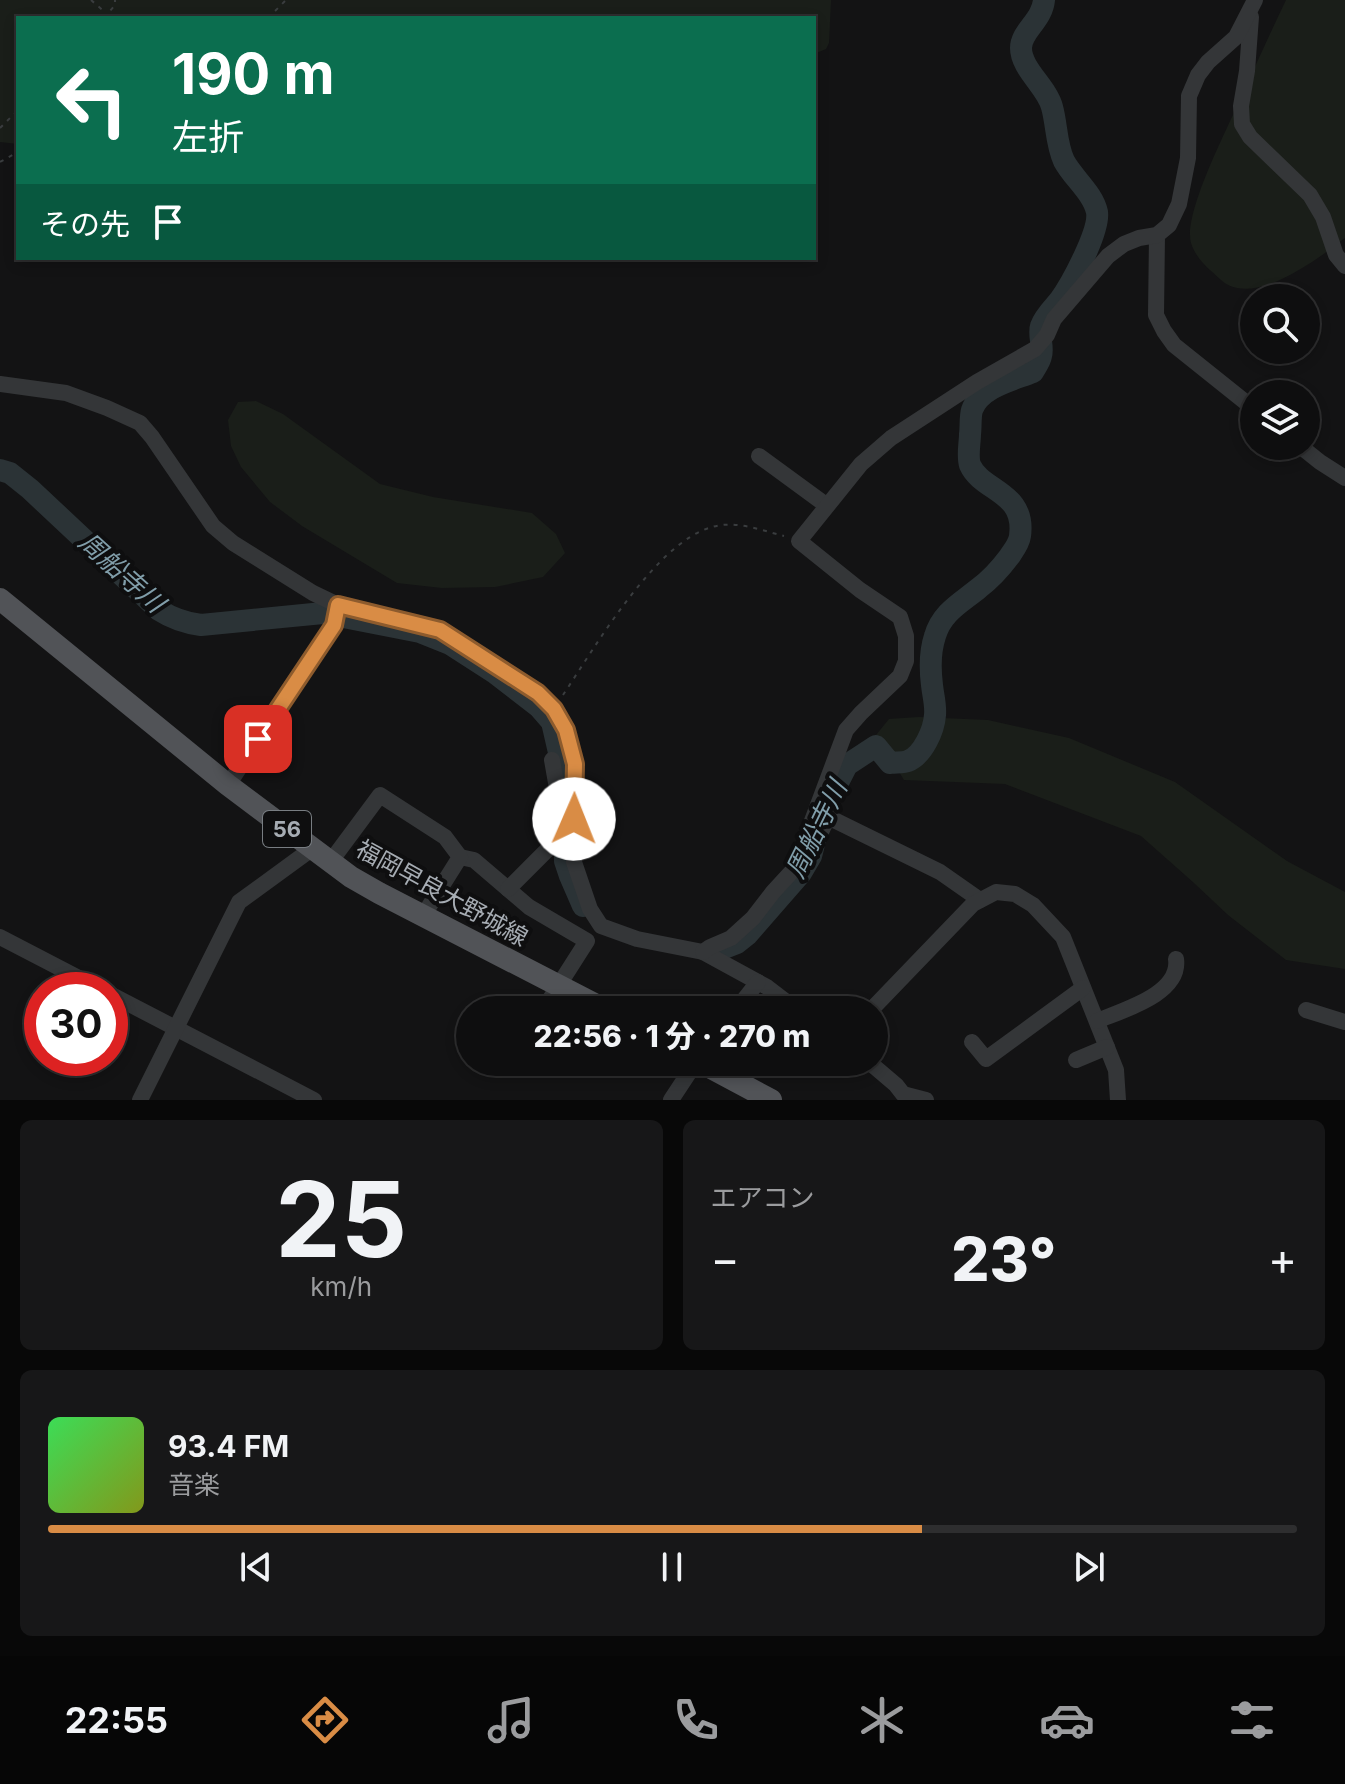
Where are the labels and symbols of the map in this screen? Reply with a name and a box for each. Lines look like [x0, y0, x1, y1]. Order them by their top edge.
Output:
water label: 周船寺川 [73, 526, 173, 620]
pin [224, 705, 292, 773]
water label: 周船寺川 [779, 773, 854, 883]
position arrow [532, 777, 616, 861]
road number: 56 [263, 811, 311, 847]
street label: 福岡早良大野城線 [351, 834, 533, 952]
speed limit sign: 30 [24, 972, 128, 1076]

